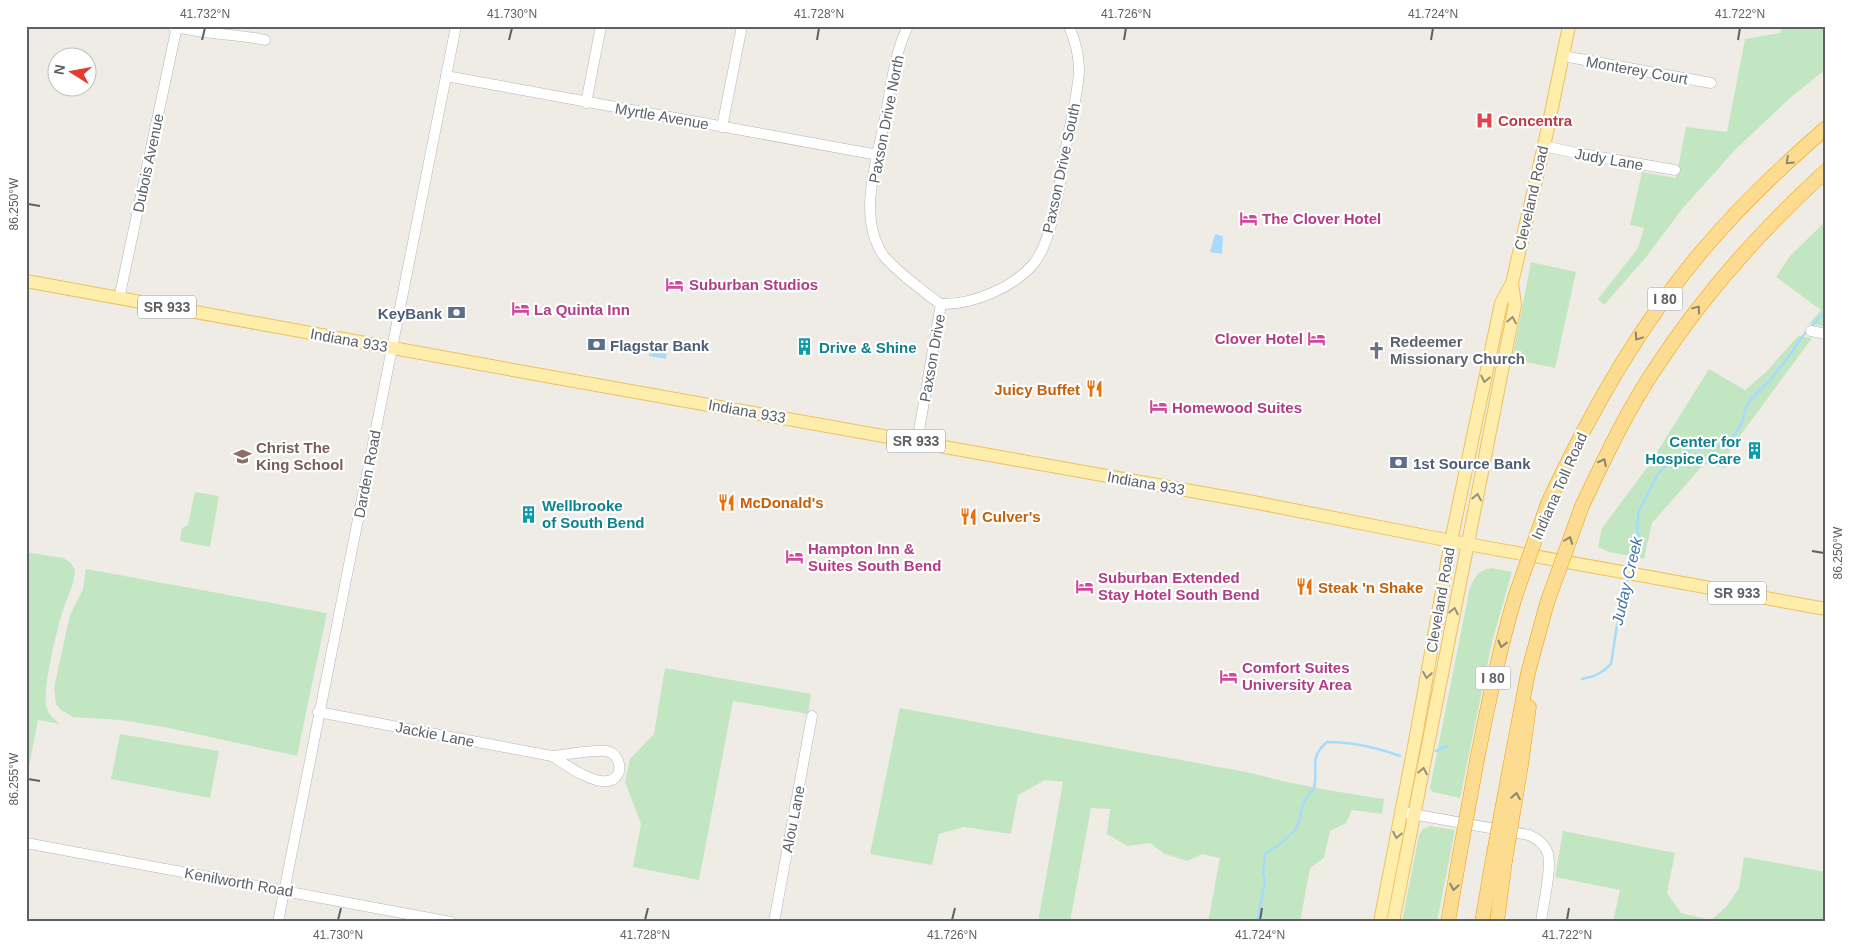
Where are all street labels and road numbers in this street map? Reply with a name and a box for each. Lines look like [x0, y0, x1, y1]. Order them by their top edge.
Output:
street label: Monterey Court [1585, 53, 1690, 87]
street label: Paxson Drive North [865, 54, 907, 184]
street label: Myrtle Avenue [614, 99, 710, 133]
street label: Paxson Drive South [1039, 101, 1083, 235]
street label: Dubois Avenue [129, 112, 167, 214]
street label: Cleveland Road [1511, 144, 1551, 252]
street label: Judy Lane [1573, 145, 1645, 173]
road number: I 80 [1648, 288, 1682, 310]
road number: SR 933 [138, 296, 196, 318]
street label: Paxson Drive [916, 313, 948, 403]
street label: Indiana 933 [309, 325, 389, 355]
street label: Indiana 933 [707, 396, 787, 426]
street label: Darden Road [350, 429, 384, 519]
road number: SR 933 [887, 430, 945, 452]
street label: Indiana Toll Road [1528, 430, 1590, 542]
street label: Indiana 933 [1106, 468, 1186, 498]
street label: Cleveland Road [1422, 546, 1458, 654]
road number: SR 933 [1708, 582, 1766, 604]
road number: I 80 [1476, 666, 1510, 690]
street label: Jackie Lane [394, 718, 476, 750]
street label: Alou Lane [778, 784, 808, 854]
street label: Kenilworth Road [183, 864, 295, 900]

